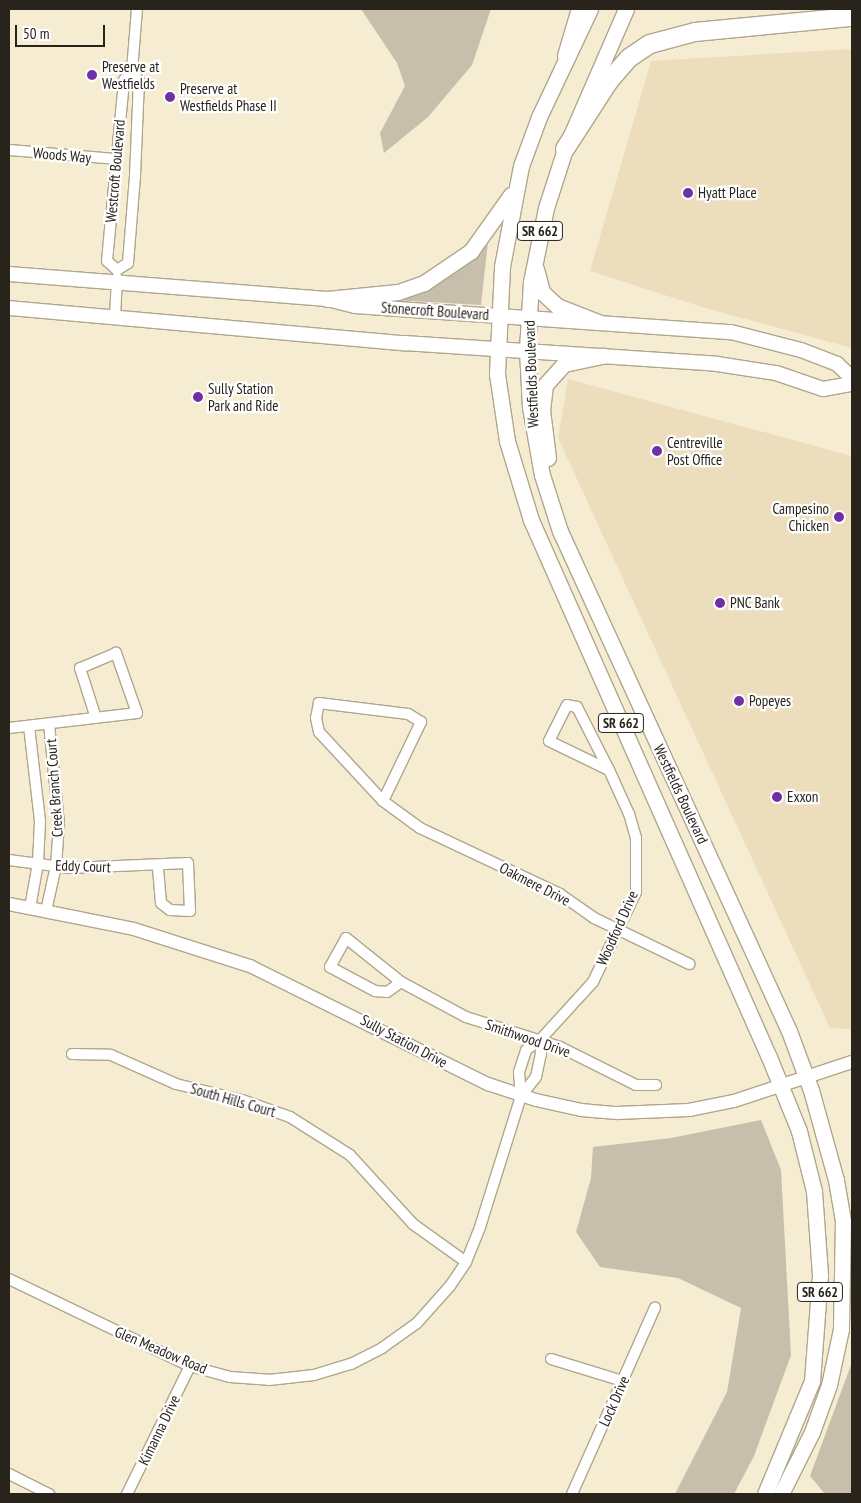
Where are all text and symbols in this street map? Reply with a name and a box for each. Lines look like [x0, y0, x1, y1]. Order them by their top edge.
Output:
scale bar [18, 15, 108, 47]
text: 50 m [23, 24, 49, 43]
place label: Preserve at Westfields [102, 57, 159, 92]
marker: Preserve at Westfields [86, 69, 98, 81]
place label: Preserve at Westfields Phase II [180, 79, 277, 114]
marker: Preserve at Westfields Phase II [164, 91, 176, 103]
street label: Westcroft Boulevard [102, 119, 128, 223]
street label: Woods Way [32, 143, 92, 167]
place label: Hyatt Place [698, 184, 757, 202]
marker: Hyatt Place [682, 187, 694, 199]
road number: SR 662 [516, 220, 564, 242]
street label: Stonecroft Boulevard [380, 298, 490, 324]
street label: Westfields Boulevard [520, 320, 542, 428]
place label: Sully Station Park and Ride [208, 379, 279, 414]
marker: Sully Station Park and Ride [192, 391, 204, 403]
place label: Centreville Post Office [667, 433, 723, 468]
marker: Centreville Post Office [651, 445, 663, 457]
place label: Campesino Chicken [772, 499, 829, 534]
marker: Campesino Chicken [833, 511, 845, 523]
place label: PNC Bank [730, 594, 780, 612]
marker: PNC Bank [714, 597, 726, 609]
place label: Popeyes [749, 692, 791, 710]
marker: Popeyes [733, 695, 745, 707]
road number: SR 662 [597, 711, 645, 734]
street label: Creek Branch Court [42, 738, 66, 838]
street label: Westfields Boulevard [650, 741, 712, 847]
place label: Exxon [787, 788, 818, 806]
marker: Exxon [771, 791, 783, 803]
street label: Eddy Court [55, 856, 111, 876]
street label: Oakmere Drive [497, 859, 573, 909]
street label: Woodford Drive [592, 888, 642, 968]
street label: Sully Station Drive [357, 1010, 451, 1072]
street label: Smithwood Drive [483, 1015, 573, 1061]
street label: South Hills Court [188, 1079, 278, 1121]
road number: SR 662 [796, 1280, 844, 1304]
street label: Glen Meadow Road [112, 1322, 210, 1378]
street label: Lock Drive [595, 1373, 633, 1429]
street label: Kimanna Drive [134, 1392, 184, 1468]

